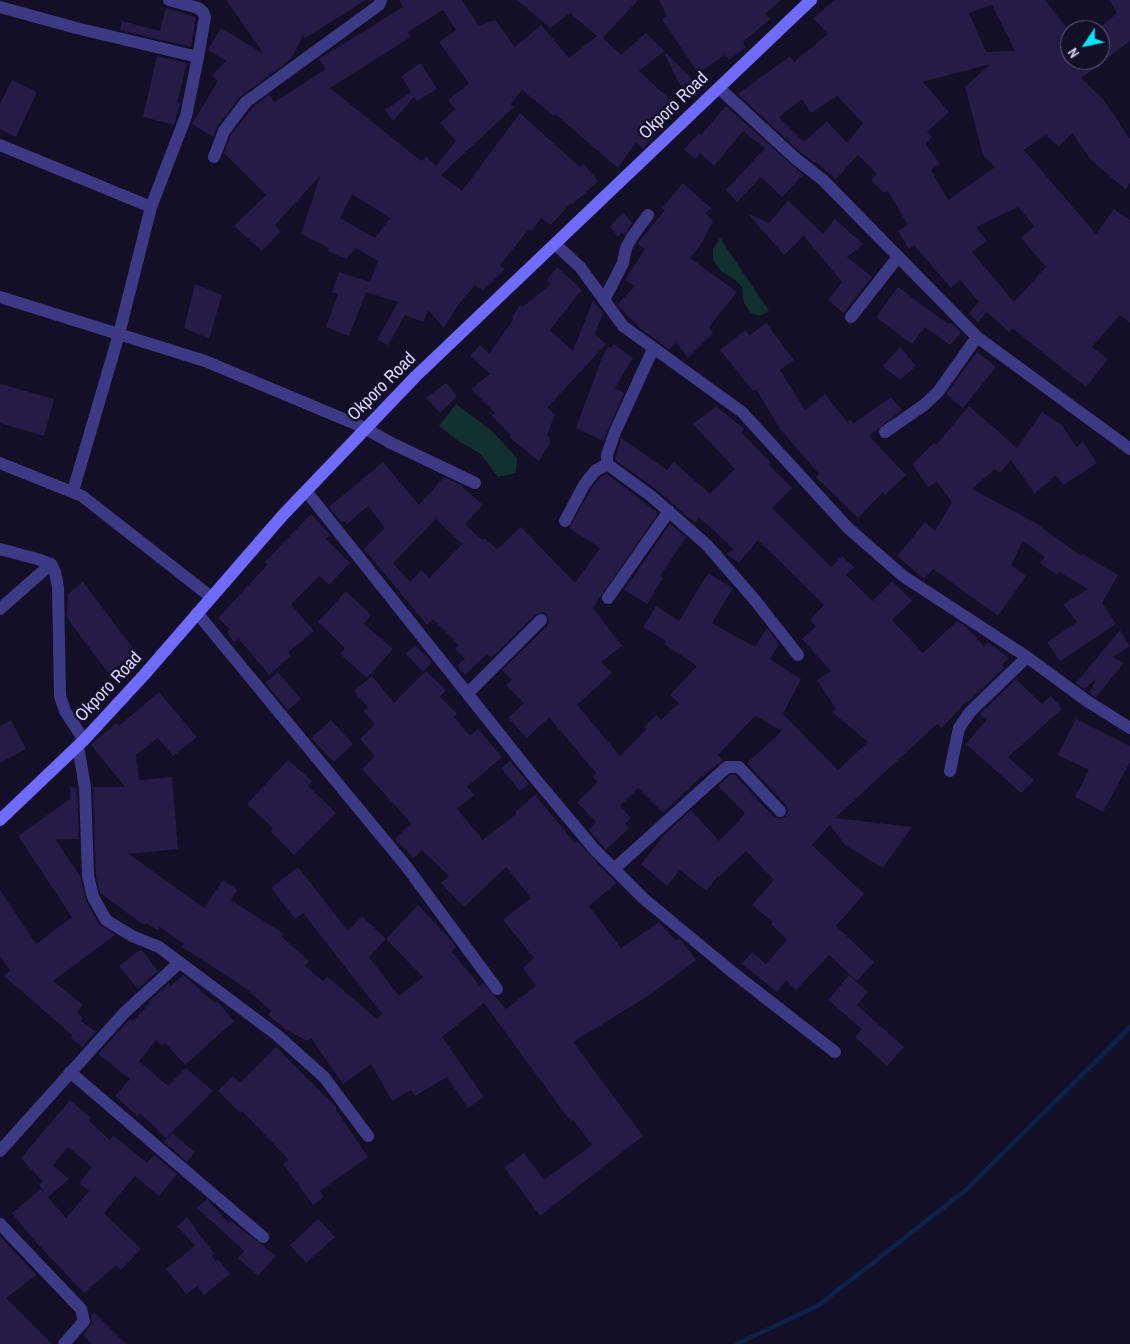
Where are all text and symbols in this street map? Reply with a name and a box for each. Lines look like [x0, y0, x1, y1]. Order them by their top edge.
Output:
north arrow [1060, 20, 1110, 70]
text: N [1064, 44, 1083, 61]
street label: Okporo Road [635, 68, 713, 144]
street label: Okporo Road [343, 348, 421, 426]
street label: Okporo Road [71, 648, 147, 726]

